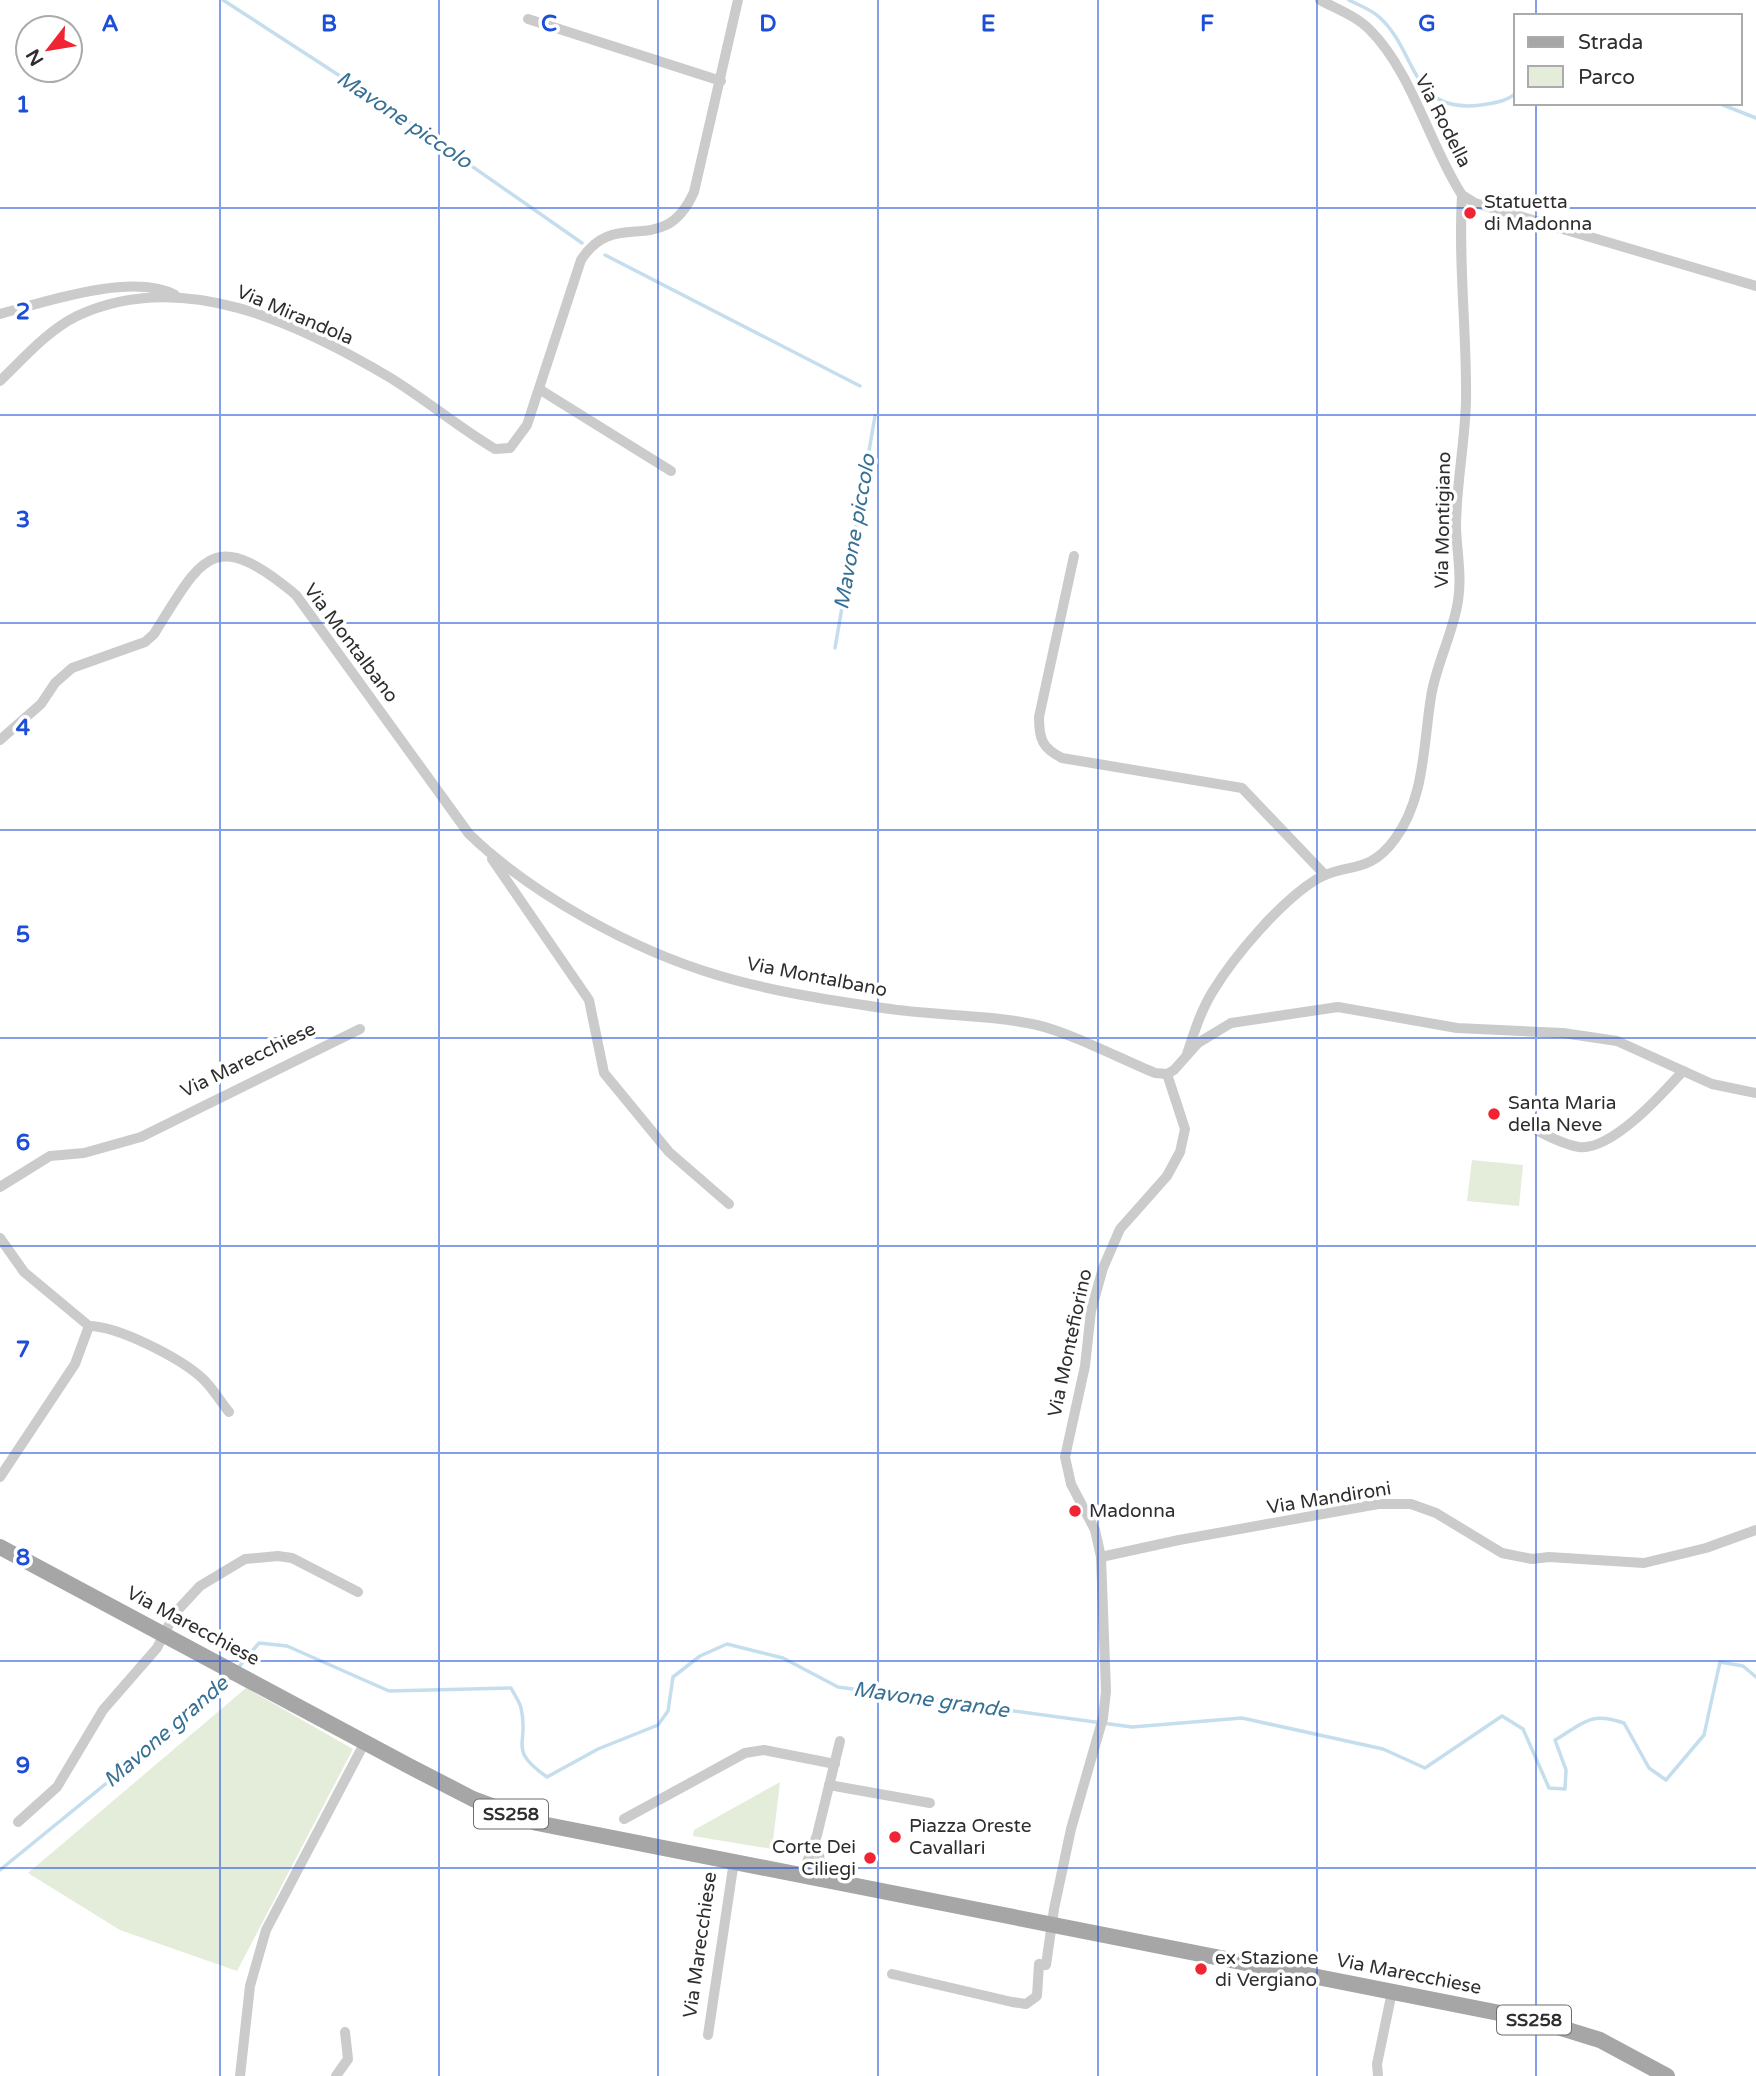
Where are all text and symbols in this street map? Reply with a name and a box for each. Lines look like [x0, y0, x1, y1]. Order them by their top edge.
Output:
text: A [101, 10, 119, 38]
text: B [321, 10, 337, 38]
text: C [541, 10, 557, 38]
text: D [759, 10, 777, 38]
text: E [981, 10, 995, 38]
text: F [1200, 10, 1214, 38]
text: G [1418, 10, 1436, 38]
north arrow [14, 14, 84, 84]
legend [1514, 14, 1742, 105]
text: Strada [1578, 30, 1643, 55]
text: N [22, 45, 49, 69]
text: Parco [1578, 65, 1635, 90]
water label: Mavone piccolo [332, 66, 477, 175]
street label: Via Rodella [1410, 71, 1476, 171]
text: 1 [16, 91, 30, 119]
place label: Statuetta di Madonna [1484, 191, 1592, 235]
marker: Statuetta di Madonna [1462, 205, 1478, 221]
street label: Via Mirandola [233, 281, 357, 349]
text: 2 [16, 298, 30, 326]
water label: Mavone piccolo [829, 451, 881, 612]
street label: Via Montigiano [1431, 451, 1455, 589]
text: 3 [16, 506, 30, 534]
street label: Via Montalbano [299, 579, 403, 707]
text: 4 [16, 714, 31, 742]
text: 5 [16, 921, 30, 949]
street label: Via Montalbano [745, 953, 889, 1001]
street label: Via Marecchiese [177, 1018, 319, 1102]
place label: Santa Maria della Neve [1508, 1092, 1616, 1136]
marker: Santa Maria della Neve [1486, 1106, 1502, 1122]
text: 6 [16, 1129, 30, 1157]
street label: Via Montefiorino [1044, 1267, 1096, 1419]
text: 7 [16, 1336, 30, 1364]
street label: Via Mandironi [1265, 1477, 1393, 1519]
place label: Madonna [1089, 1500, 1175, 1522]
marker: Madonna [1067, 1503, 1083, 1519]
text: 8 [16, 1544, 30, 1572]
street label: Via Marecchiese [123, 1582, 263, 1670]
water label: Mavone grande [99, 1670, 234, 1793]
water label: Mavone grande [852, 1677, 1011, 1723]
text: 9 [16, 1752, 30, 1780]
road number: SS258 [474, 1800, 548, 1828]
place label: Piazza Oreste Cavallari [909, 1815, 1032, 1859]
marker: Piazza Oreste Cavallari [887, 1829, 903, 1845]
place label: Corte Dei Ciliegi [772, 1836, 856, 1880]
marker: Corte Dei Ciliegi [862, 1850, 878, 1866]
street label: Via Marecchiese [679, 1871, 721, 2019]
place label: ex Stazione di Vergiano [1215, 1947, 1318, 1991]
street label: Via Marecchiese [1335, 1949, 1483, 1999]
marker: ex Stazione di Vergiano [1193, 1961, 1209, 1977]
road number: SS258 [1497, 2006, 1571, 2034]

